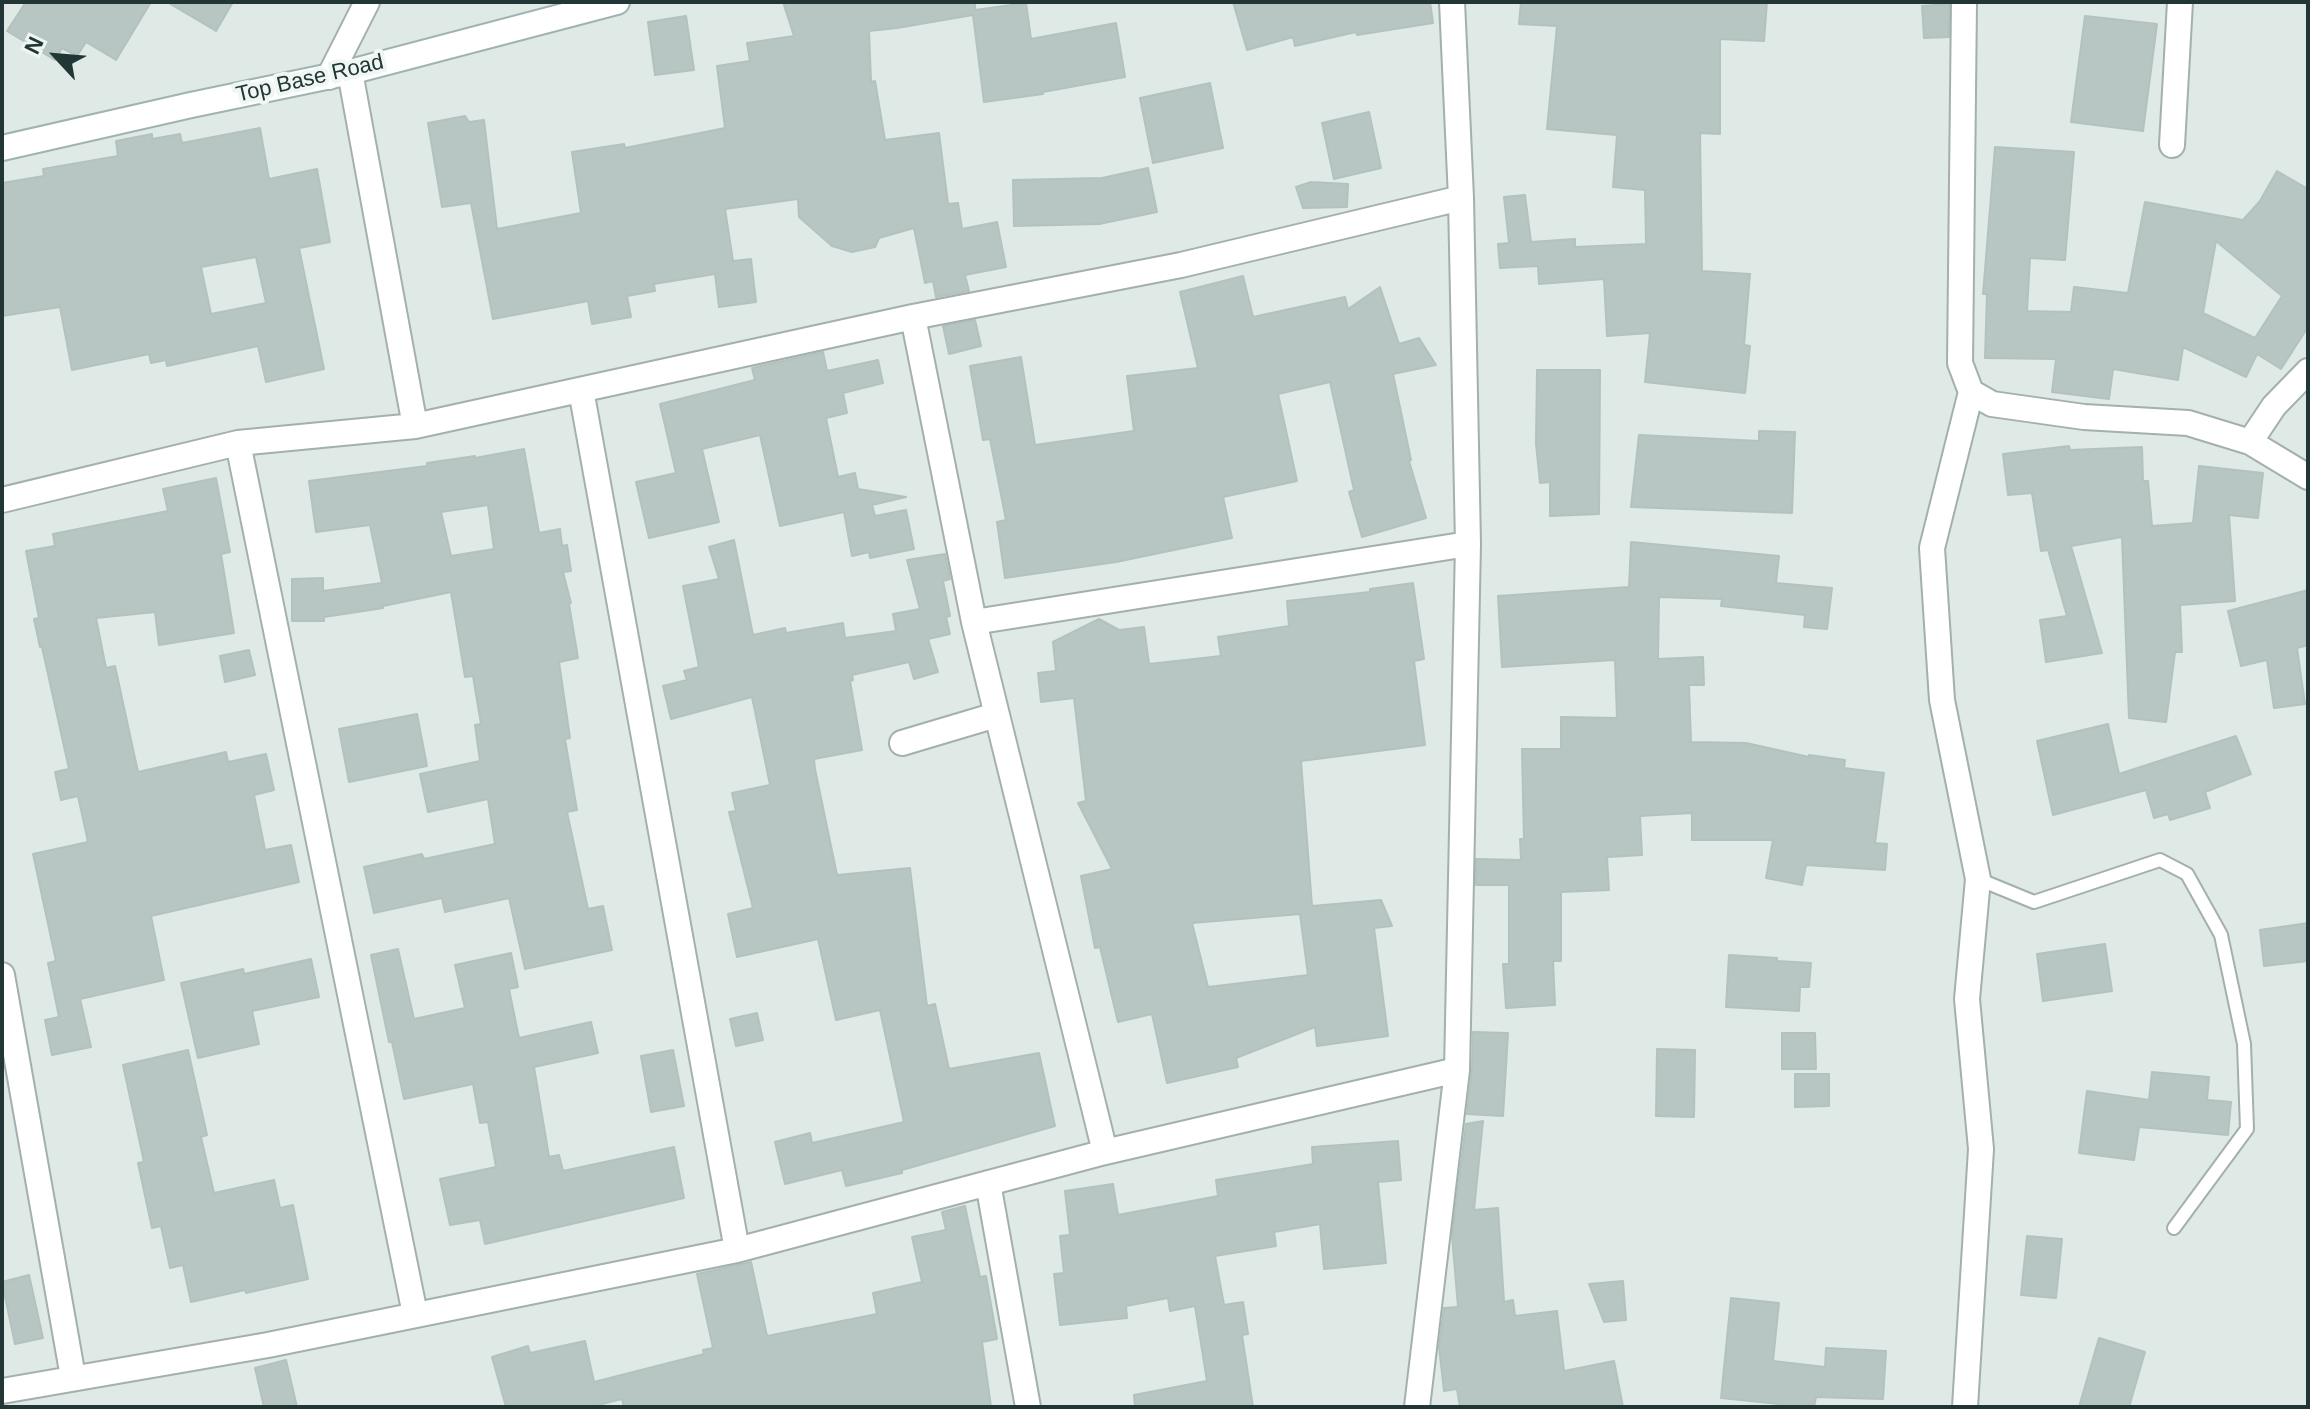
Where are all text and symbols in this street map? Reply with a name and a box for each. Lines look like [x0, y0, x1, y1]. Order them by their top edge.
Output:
north arrow [16, 16, 96, 96]
text: N [19, 33, 49, 58]
street label: Top Base Road [234, 49, 386, 109]

